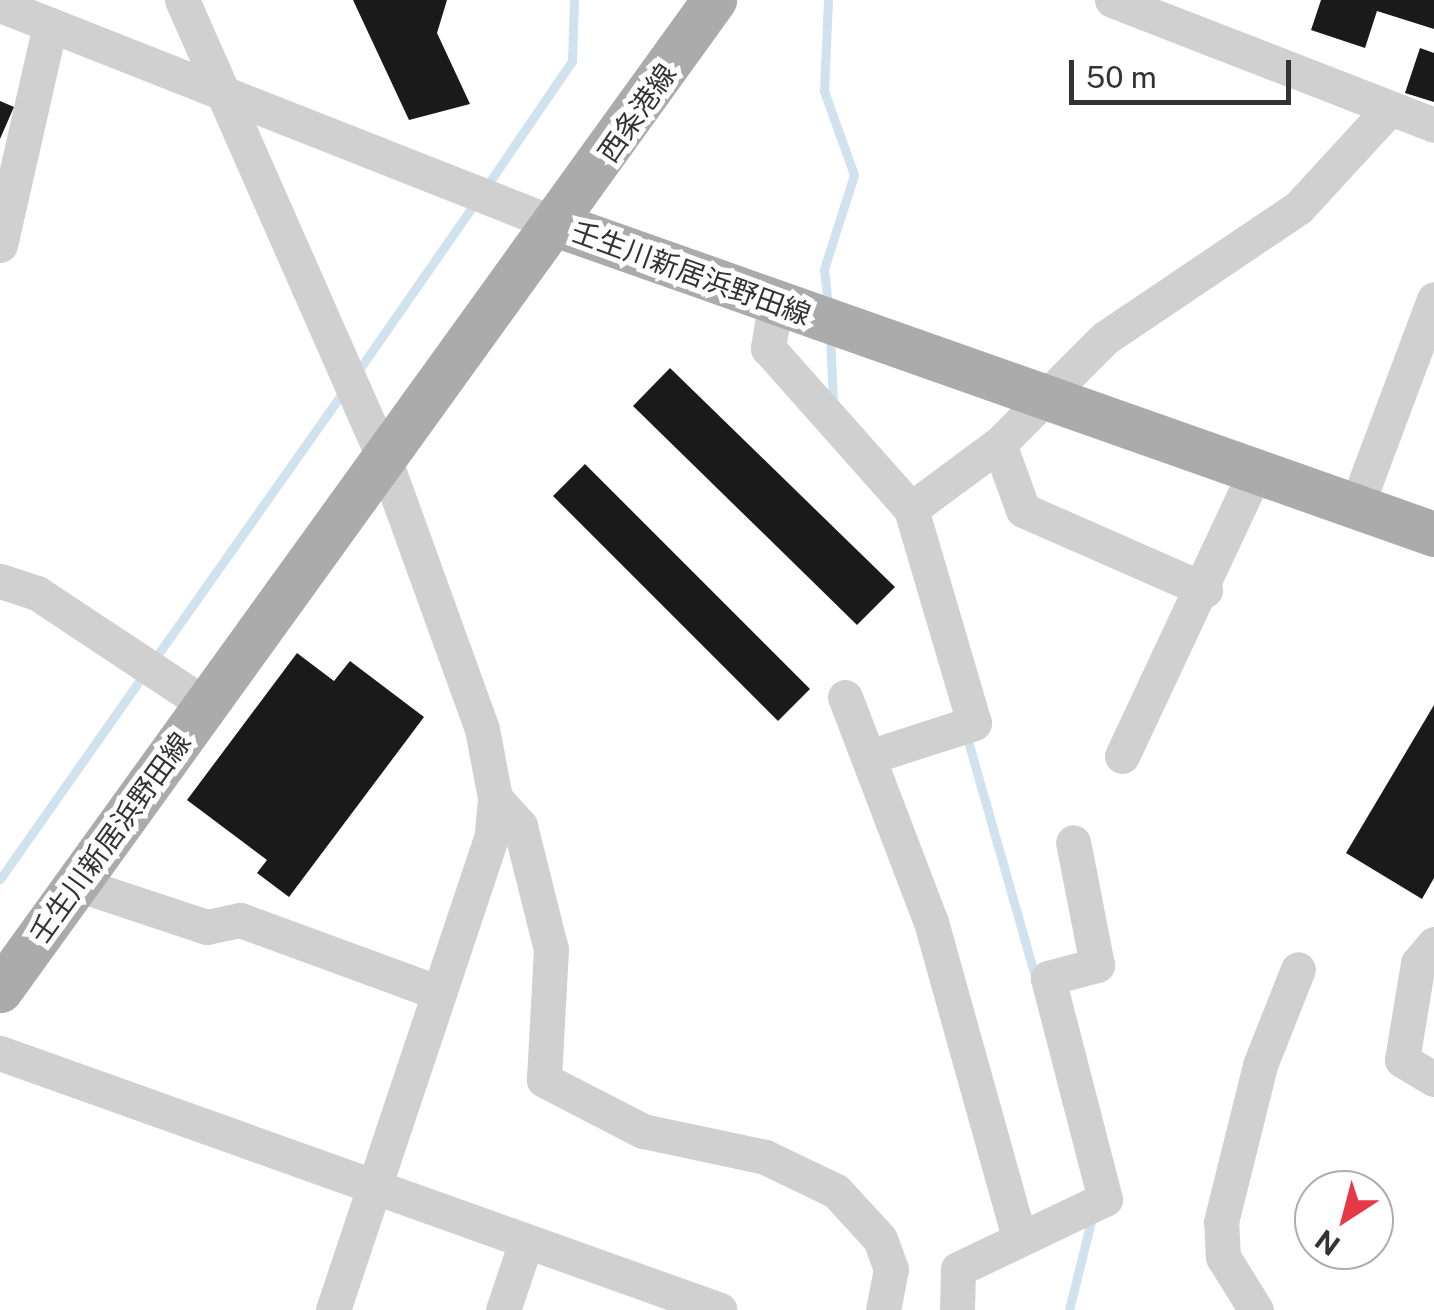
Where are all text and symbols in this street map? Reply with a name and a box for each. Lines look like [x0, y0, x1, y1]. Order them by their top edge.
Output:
scale bar [1074, 40, 1296, 102]
street label: 西条港線 [591, 57, 683, 169]
text: 50 m [1086, 59, 1157, 95]
street label: 壬生川新居浜野田線 [567, 214, 815, 332]
street label: 壬生川新居浜野田線 [22, 726, 198, 950]
north arrow [1294, 1170, 1394, 1270]
text: N [1309, 1223, 1346, 1263]

